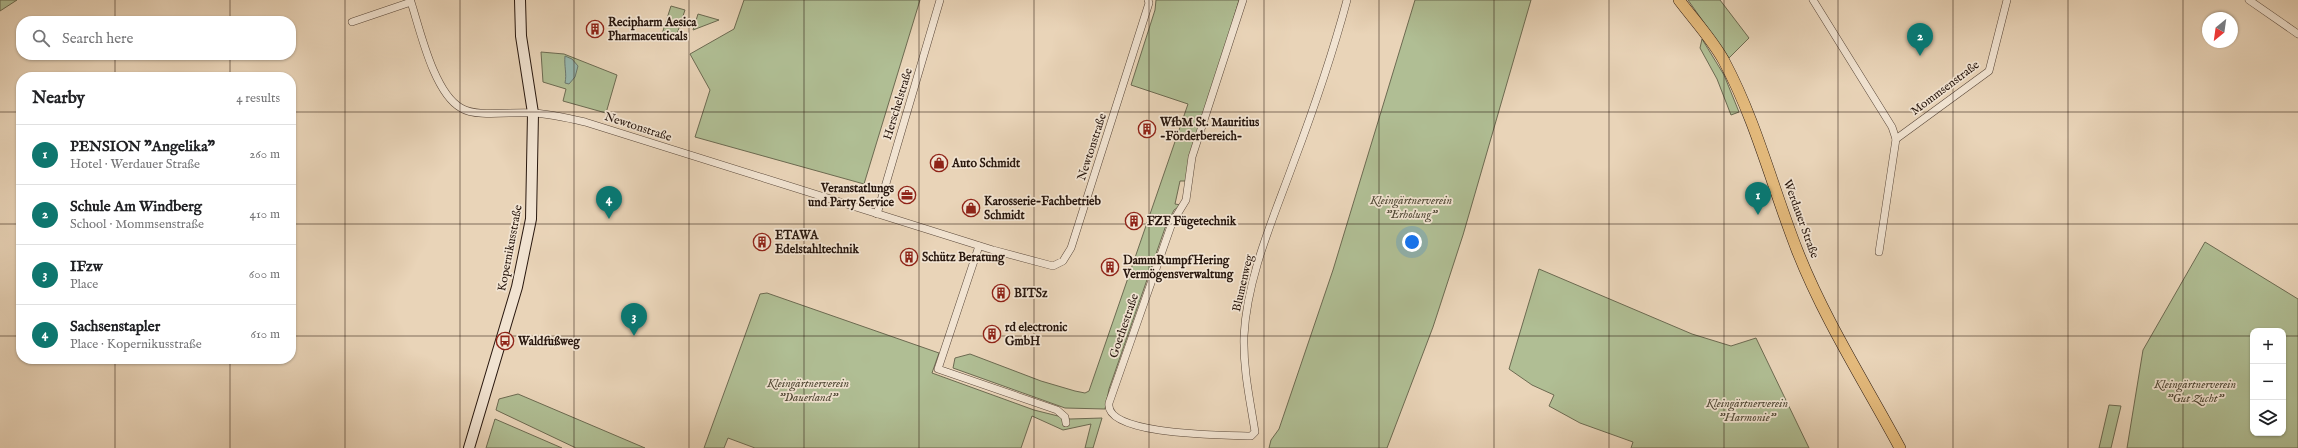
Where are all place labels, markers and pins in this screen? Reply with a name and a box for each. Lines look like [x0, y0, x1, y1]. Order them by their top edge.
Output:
place label: Recipharm Aesica Pharmaceuticals [608, 15, 697, 44]
building icon: Recipharm Aesica Pharmaceuticals [585, 19, 605, 39]
pin: 2 [1907, 23, 1933, 56]
place label: WfbM St. Mauritius -Förderbereich- [1159, 115, 1260, 144]
building icon: WfbM St. Mauritius -Förderbereich- [1137, 119, 1157, 139]
shop icon: Auto Schmidt [929, 153, 949, 173]
place label: Auto Schmidt [951, 156, 1021, 171]
place label: Veranstatlungs und Party Service [808, 181, 895, 211]
pin: 1 [1745, 182, 1771, 215]
office icon: Veranstatlungs und Party Service [897, 185, 917, 205]
pin: 4 [596, 186, 622, 219]
place label: Karosserie-Fachbetrieb Schmidt [984, 194, 1102, 223]
shop icon: Karosserie-Fachbetrieb Schmidt [961, 198, 981, 218]
building icon: FZF Fügetechnik [1124, 211, 1144, 231]
place label: FZF Fügetechnik [1147, 214, 1237, 230]
place label: ETAWA Edelstahltechnik [775, 228, 859, 257]
building icon: ETAWA Edelstahltechnik [752, 232, 772, 252]
building icon: Schütz Beratung [899, 247, 919, 267]
place label: Schütz Beratung [922, 250, 1005, 266]
place label: DammRumpfHering Vermögensverwaltung [1122, 253, 1234, 283]
building icon: DammRumpfHering Vermögensverwaltung [1100, 257, 1120, 277]
building icon: BITSz [991, 283, 1011, 303]
place label: BITSz [1014, 286, 1048, 301]
pin: 3 [621, 303, 647, 336]
place label: rd electronic GmbH [1005, 320, 1068, 349]
building icon: rd electronic GmbH [982, 324, 1002, 344]
bus stop icon: Waldfußweg [495, 331, 515, 351]
place label: Waldfußweg [517, 334, 580, 350]

